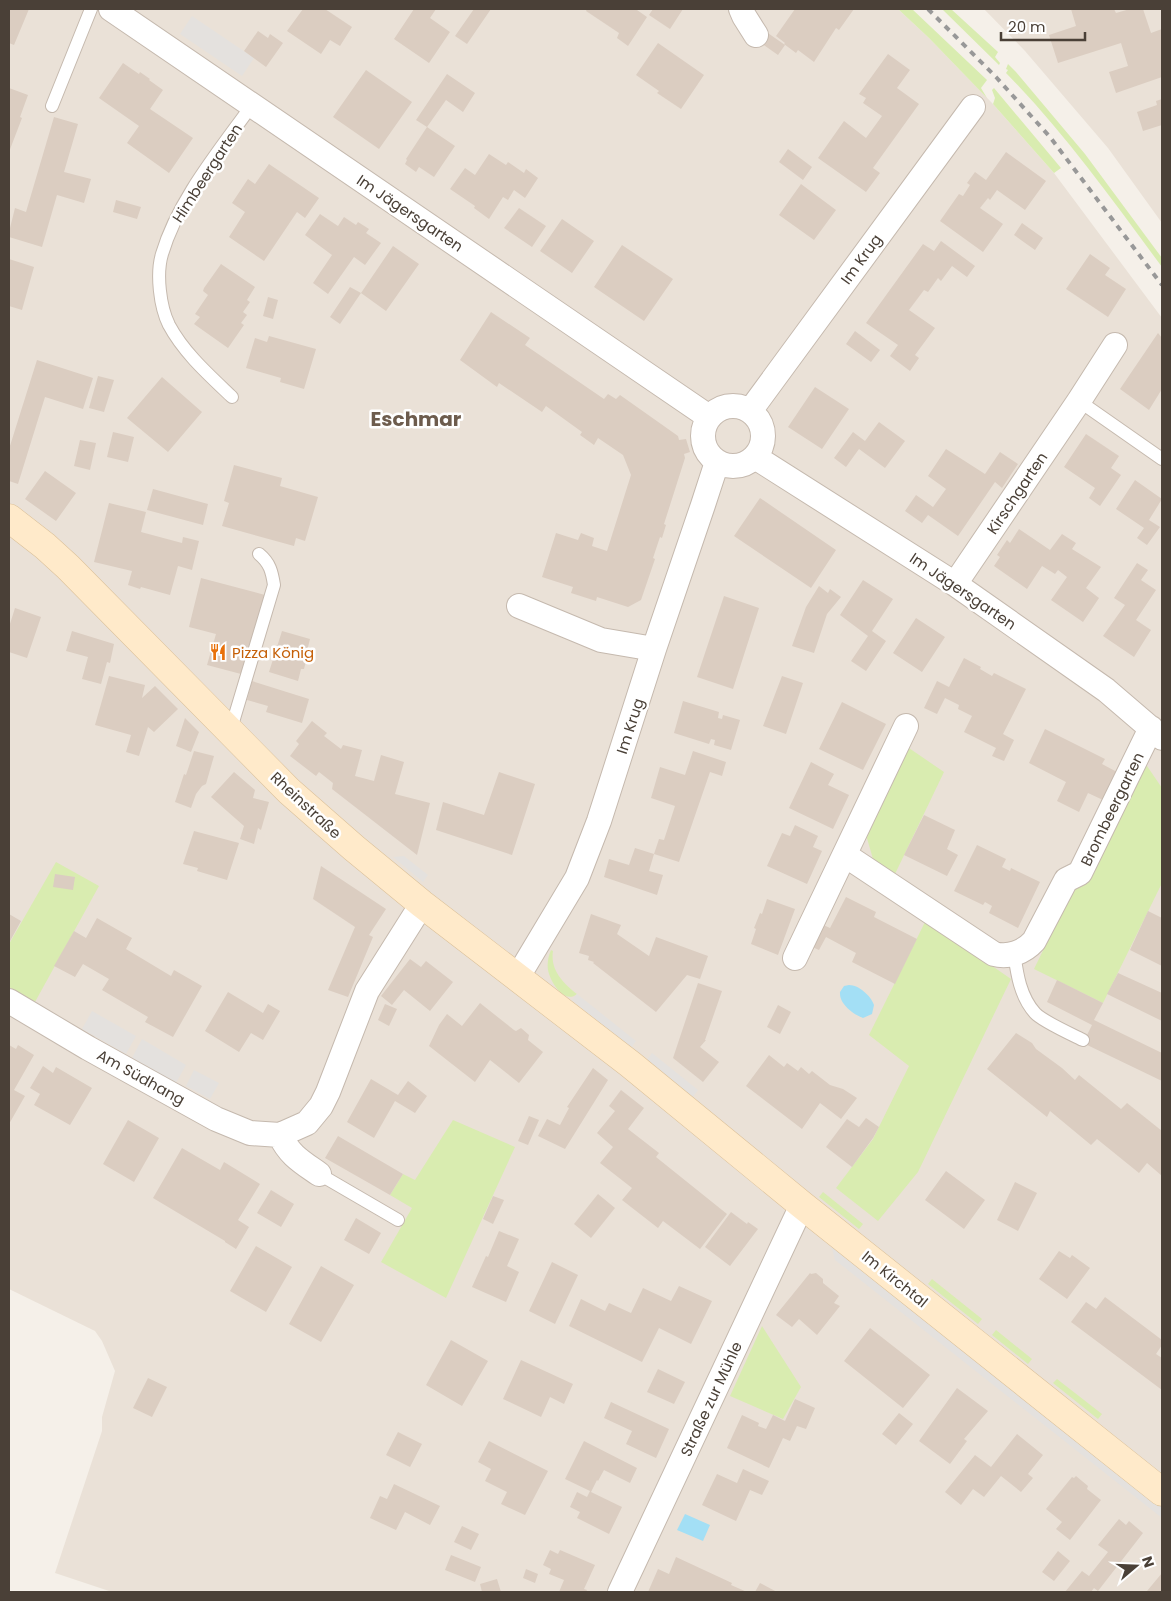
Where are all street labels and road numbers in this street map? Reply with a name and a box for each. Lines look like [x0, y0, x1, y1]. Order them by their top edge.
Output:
street label: Himbeergarten [167, 119, 247, 227]
street label: Im Jägersgarten [353, 170, 467, 256]
street label: Im Krug [836, 230, 886, 288]
street label: Kirschgarten [982, 448, 1052, 538]
street label: Im Jägersgarten [906, 548, 1020, 634]
street label: Im Krug [611, 695, 649, 757]
street label: Brombeergarten [1075, 748, 1149, 870]
street label: Rheinstraße [266, 767, 346, 843]
street label: Am Südhang [93, 1044, 189, 1110]
street label: Im Kirchtal [858, 1246, 932, 1312]
street label: Straße zur Mühle [675, 1338, 747, 1460]

